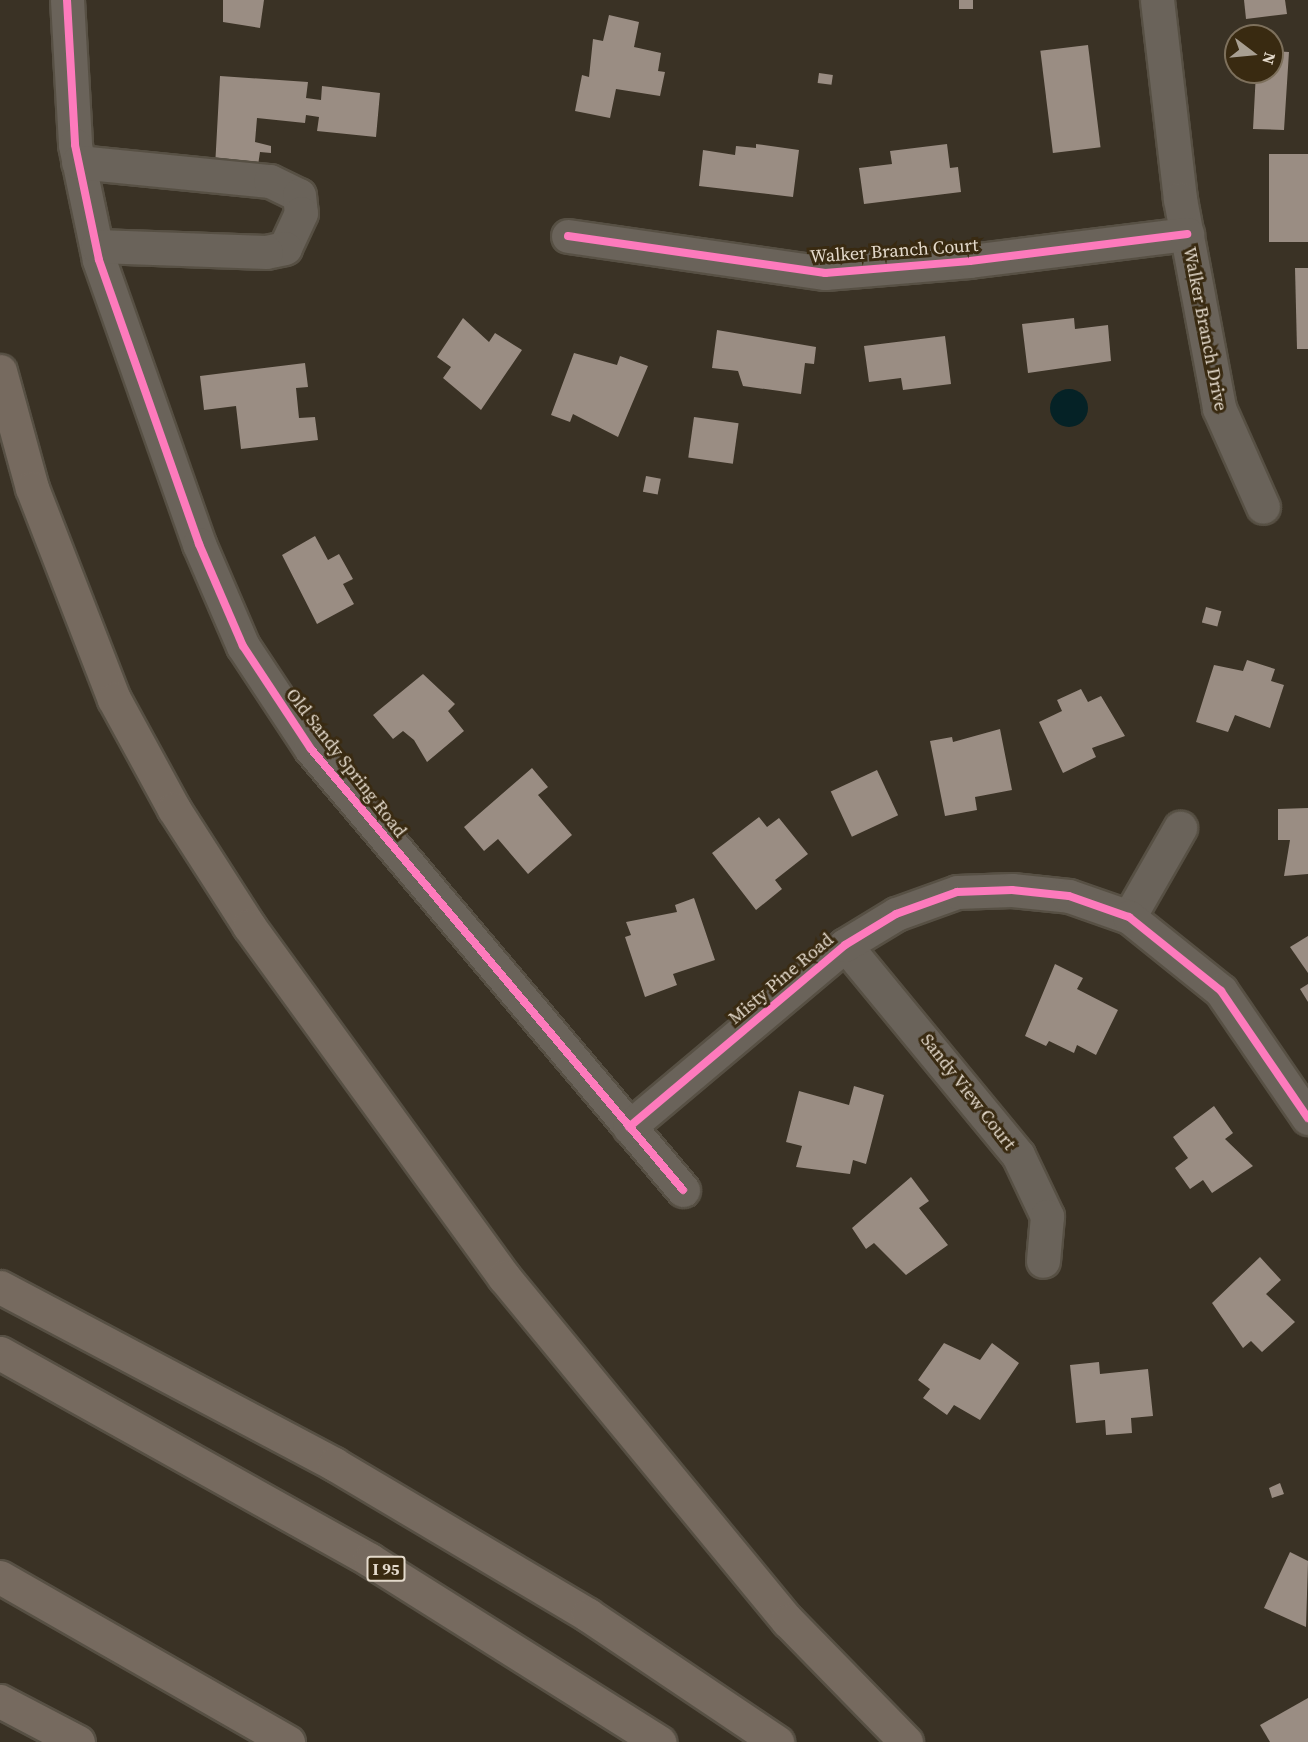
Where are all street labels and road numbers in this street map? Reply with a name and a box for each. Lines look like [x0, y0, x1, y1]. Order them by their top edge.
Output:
street label: Walker Branch Court [809, 234, 979, 268]
street label: Walker Branch Drive [1178, 245, 1232, 413]
street label: Old Sandy Spring Road [281, 684, 411, 842]
street label: Misty Pine Road [724, 929, 838, 1029]
street label: Sandy View Court [916, 1029, 1020, 1155]
road number: I 95 [366, 1556, 406, 1582]

